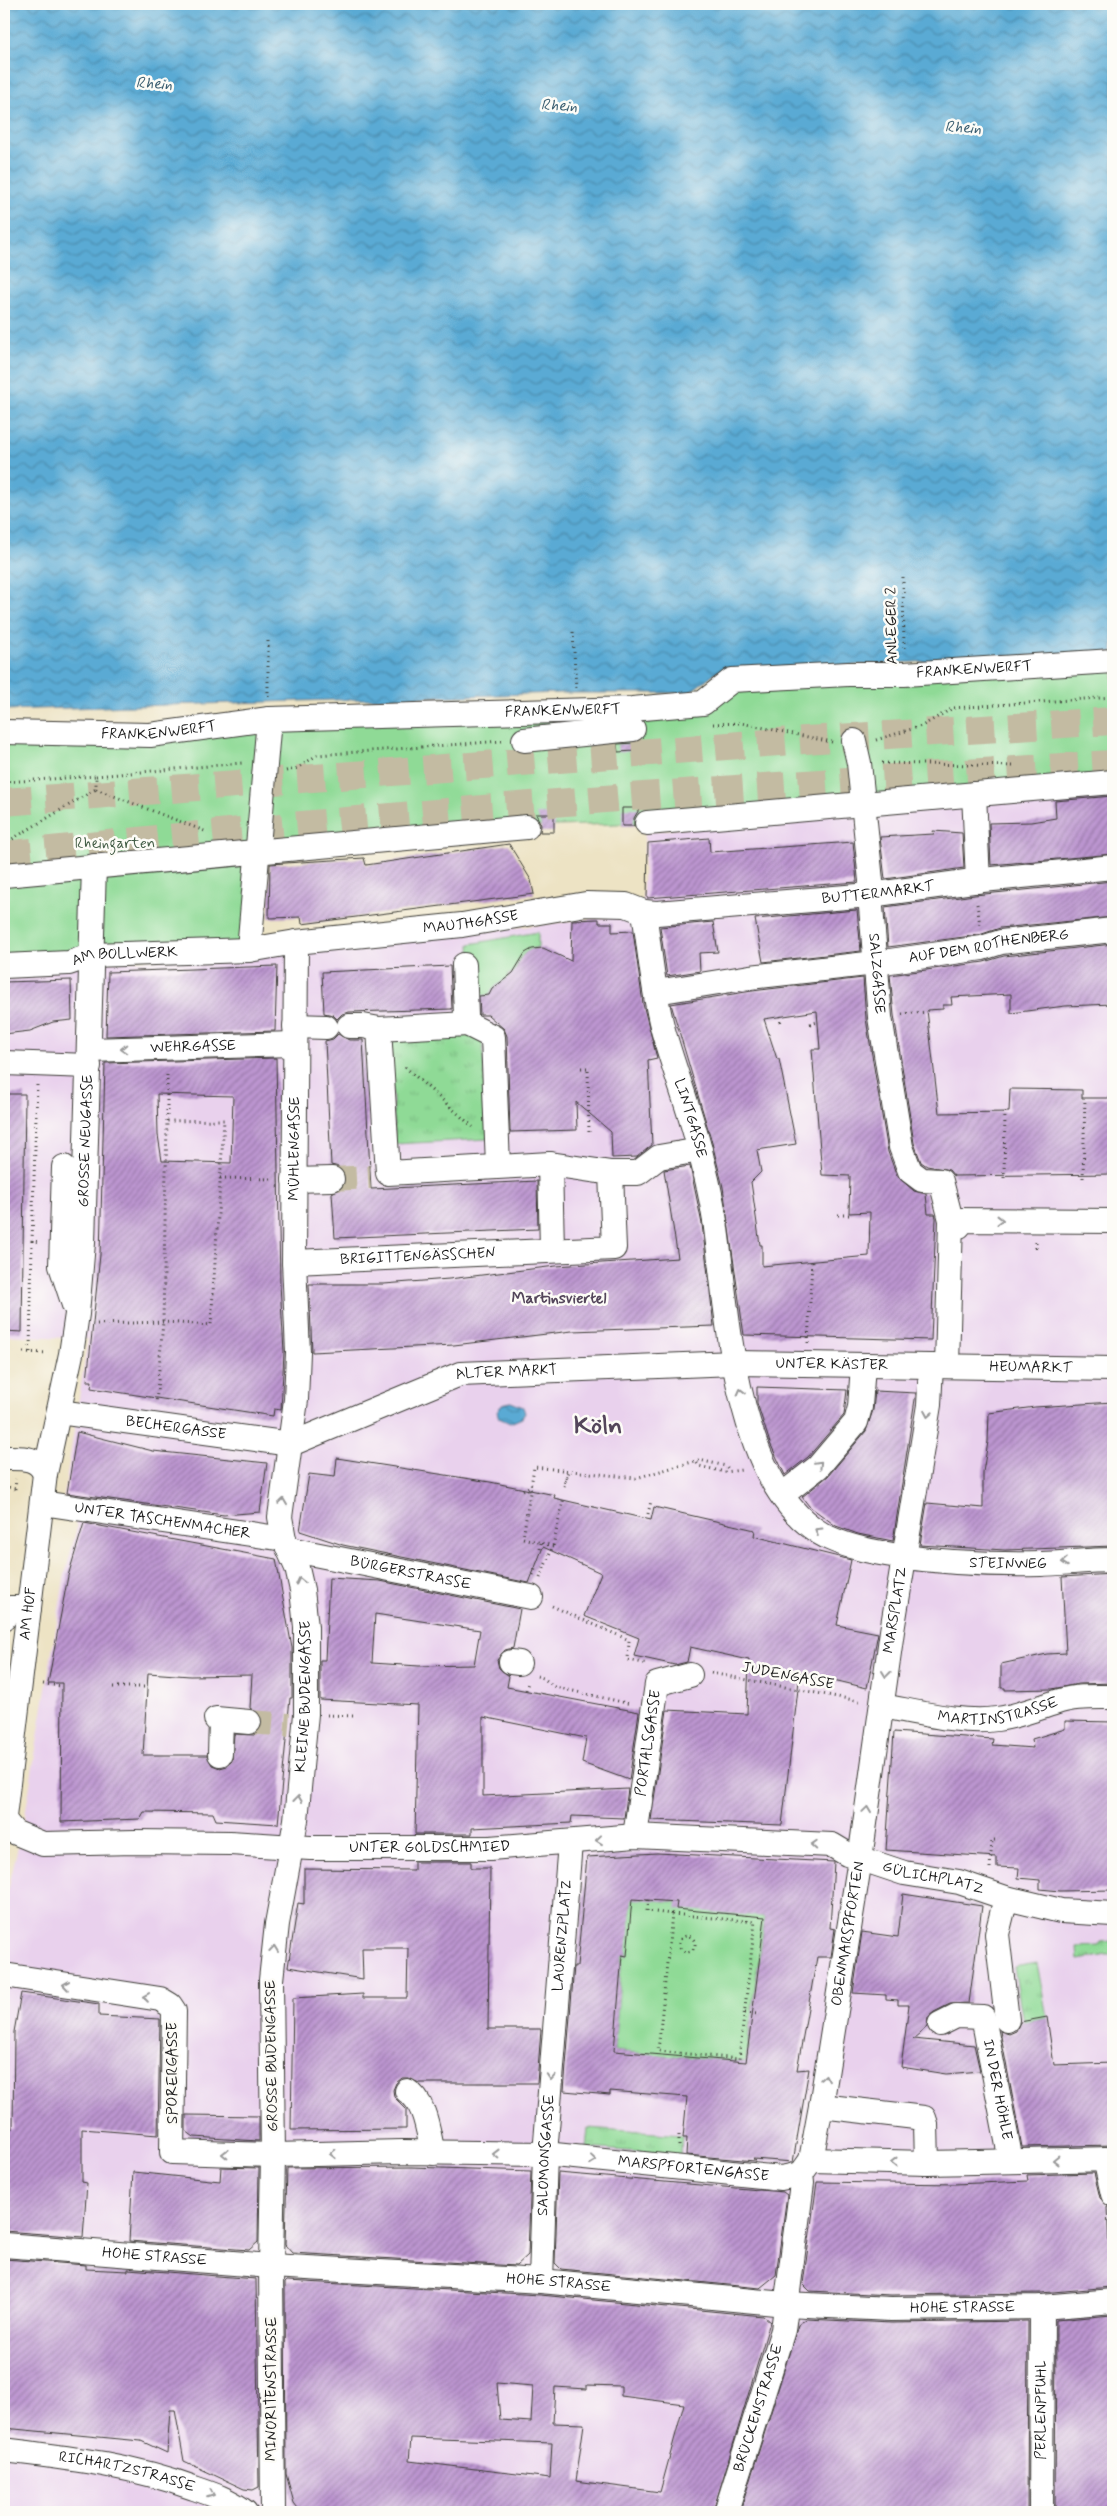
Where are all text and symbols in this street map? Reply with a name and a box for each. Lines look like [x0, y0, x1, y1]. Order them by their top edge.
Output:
water label: Rhein [135, 73, 173, 95]
water label: Rhein [540, 95, 578, 117]
water label: Rhein [944, 117, 982, 139]
street label: ANLEGER 2 [881, 587, 903, 665]
street label: FRANKENWERFT [916, 656, 1033, 683]
street label: FRANKENWERFT [505, 699, 621, 723]
street label: FRANKENWERFT [101, 716, 218, 745]
park label: Rheingarten [75, 834, 155, 855]
street label: BUTTERMARKT [821, 876, 936, 909]
street label: MAUTHGASSE [422, 906, 520, 939]
street label: AUF DEM ROTHENBERG [907, 925, 1070, 968]
street label: SALZGASSE [863, 932, 890, 1015]
street label: AM BOLLWERK [69, 942, 178, 971]
street label: WEHRGASSE [150, 1036, 236, 1058]
one-way arrow [120, 1044, 128, 1054]
street label: GROSSE NEUGASSE [74, 1074, 98, 1208]
street label: LINTGASSE [669, 1076, 711, 1160]
street label: MÜHLENGASSE [284, 1096, 305, 1201]
one-way arrow [996, 1215, 1004, 1225]
street label: BRIGITTENGÄSSCHEN [340, 1243, 496, 1270]
district label: Martinsviertel [511, 1288, 607, 1309]
street label: UNTER KÄSTER [775, 1354, 889, 1375]
street label: HEUMARKT [989, 1357, 1073, 1378]
street label: ALTER MARKT [452, 1360, 558, 1385]
one-way arrow [736, 1387, 747, 1396]
district label: Köln [574, 1410, 622, 1443]
one-way arrow [923, 1410, 933, 1419]
street label: BECHERGASSE [125, 1411, 228, 1445]
one-way arrow [813, 1461, 822, 1470]
one-way arrow [277, 1497, 287, 1506]
street label: UNTER TASCHENMACHER [73, 1498, 253, 1544]
one-way arrow [814, 1527, 823, 1537]
street label: BÜRGERSTRASSE [348, 1551, 473, 1595]
street label: STEINWEG [969, 1553, 1047, 1574]
one-way arrow [1060, 1556, 1068, 1567]
street label: MARSPLATZ [879, 1565, 912, 1655]
one-way arrow [295, 1576, 306, 1585]
street label: AM HOF [15, 1586, 41, 1641]
street label: KLEINE BUDENGASSE [291, 1619, 316, 1773]
street label: JUDENGASSE [740, 1657, 836, 1695]
one-way arrow [881, 1670, 892, 1678]
street label: PORTALSGASSE [631, 1688, 666, 1797]
street label: MARTINSTRASSE [936, 1692, 1061, 1730]
one-way arrow [292, 1794, 303, 1802]
one-way arrow [861, 1806, 872, 1814]
one-way arrow [595, 1834, 603, 1845]
street label: UNTER GOLDSCHMIED [349, 1836, 511, 1858]
one-way arrow [810, 1839, 818, 1850]
street label: GÜLICHPLATZ [880, 1856, 987, 1900]
street label: OBENMARSPFORTEN [827, 1860, 869, 2007]
street label: LAURENZPLATZ [548, 1879, 577, 1992]
one-way arrow [268, 1945, 279, 1953]
street label: GROSSE BUDENGASSE [261, 1980, 283, 2132]
one-way arrow [62, 1981, 70, 1991]
one-way arrow [142, 1992, 150, 2003]
street label: SPORERGASSE [163, 2022, 183, 2124]
street label: IN DER HÖHLE [978, 2038, 1017, 2142]
one-way arrow [820, 2073, 830, 2082]
one-way arrow [545, 2074, 556, 2082]
street label: SALOMONSGASSE [533, 2093, 560, 2216]
one-way arrow [329, 2148, 337, 2159]
one-way arrow [220, 2149, 228, 2159]
one-way arrow [492, 2149, 500, 2159]
street label: MARSPFORTENGASSE [617, 2151, 770, 2187]
one-way arrow [589, 2154, 597, 2165]
one-way arrow [1052, 2155, 1060, 2165]
one-way arrow [890, 2157, 898, 2167]
street label: HOHE STRASSE [101, 2243, 208, 2271]
street label: HOHE STRASSE [506, 2269, 612, 2298]
street label: HOHE STRASSE [910, 2297, 1016, 2319]
street label: MINORITENSTRASSE [262, 2316, 282, 2461]
street label: BRÜCKENSTRASSE [729, 2341, 788, 2474]
street label: PERLENPFUHL [1031, 2360, 1052, 2460]
street label: RICHARTZSTRASSE [57, 2447, 198, 2498]
one-way arrow [206, 2488, 215, 2498]

